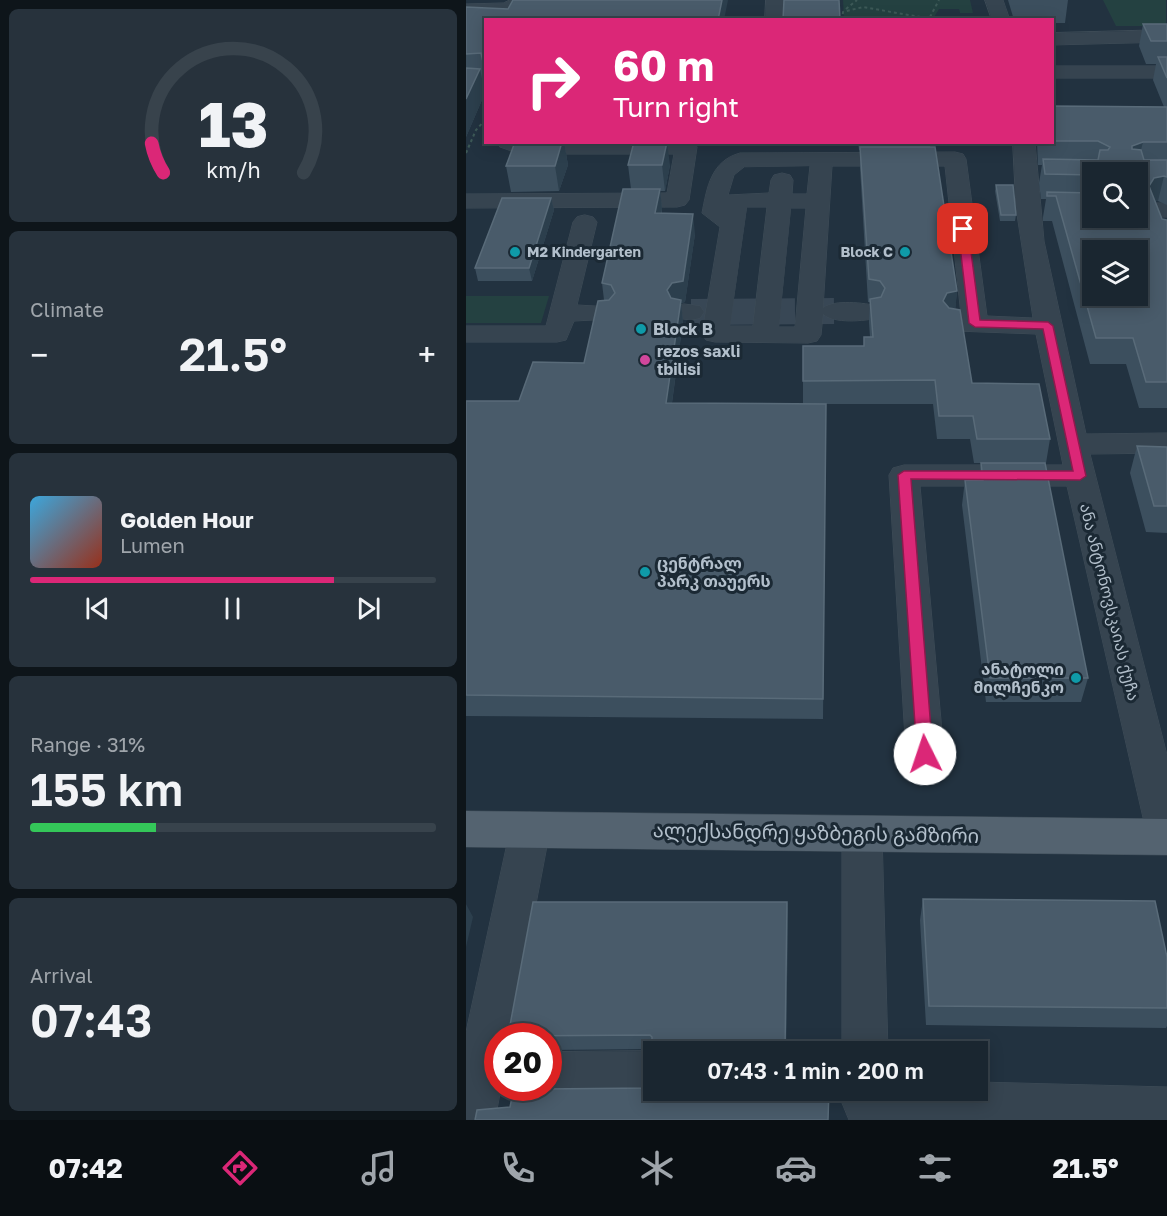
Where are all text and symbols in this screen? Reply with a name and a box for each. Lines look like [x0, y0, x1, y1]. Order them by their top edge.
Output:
text: 60 m [613, 40, 714, 90]
icon: right [514, 42, 592, 120]
text: 13 [198, 86, 268, 161]
text: Turn right [613, 91, 739, 123]
text: km/h [206, 157, 260, 183]
map controls [1082, 162, 1148, 306]
button: search [1082, 162, 1148, 228]
pin [937, 203, 988, 254]
icon: arrive [946, 212, 979, 245]
button: layers [1082, 240, 1148, 306]
place label: M2 Kindergarten [527, 243, 641, 260]
place label: Block C [841, 243, 893, 260]
marker: M2 Kindergarten [508, 245, 522, 259]
marker: Block C [898, 245, 912, 259]
text: Climate [30, 297, 104, 321]
place label: Block B [653, 319, 713, 339]
marker: Block B [634, 322, 648, 336]
text: 21.5° [179, 327, 287, 381]
text: − [30, 335, 48, 374]
text: + [418, 335, 436, 374]
place label: rezos saxli tbilisi [657, 341, 740, 379]
marker: rezos saxli tbilisi [638, 353, 652, 367]
street label: ანა ანტონოვსკაიას ქუჩა [1076, 501, 1144, 703]
text: Golden Hour [120, 506, 254, 533]
text: Lumen [120, 533, 185, 557]
place label: ცენტრალ პარკ თაუერს [657, 553, 771, 591]
marker: ცენტრალ პარკ თაუერს [638, 565, 652, 579]
icon: previous [81, 592, 114, 625]
icon: pause [216, 592, 249, 625]
icon: next [352, 592, 385, 625]
place label: ანატოლი მილჩენკო [973, 659, 1064, 698]
marker: ანატოლი მილჩენკო [1069, 671, 1083, 685]
position arrow [893, 722, 957, 786]
text: Range · 31% [30, 732, 145, 756]
text: 155 km [30, 762, 183, 816]
street label: ალექსანდრე ყაზბეგის გამზირი [653, 817, 979, 849]
text: Arrival [30, 963, 93, 987]
text: 07:43 [30, 993, 152, 1047]
speed limit sign: 20 [484, 1023, 562, 1101]
text: 07:43 · 1 min · 200 m [707, 1057, 924, 1084]
icon: directions [219, 1147, 261, 1189]
icon: music [358, 1147, 400, 1189]
icon: phone [497, 1147, 539, 1189]
icon: climate [636, 1147, 678, 1189]
icon: car [775, 1147, 817, 1189]
icon: filters [914, 1147, 956, 1189]
text: 07:42 [48, 1152, 123, 1184]
text: 21.5° [1052, 1152, 1118, 1184]

